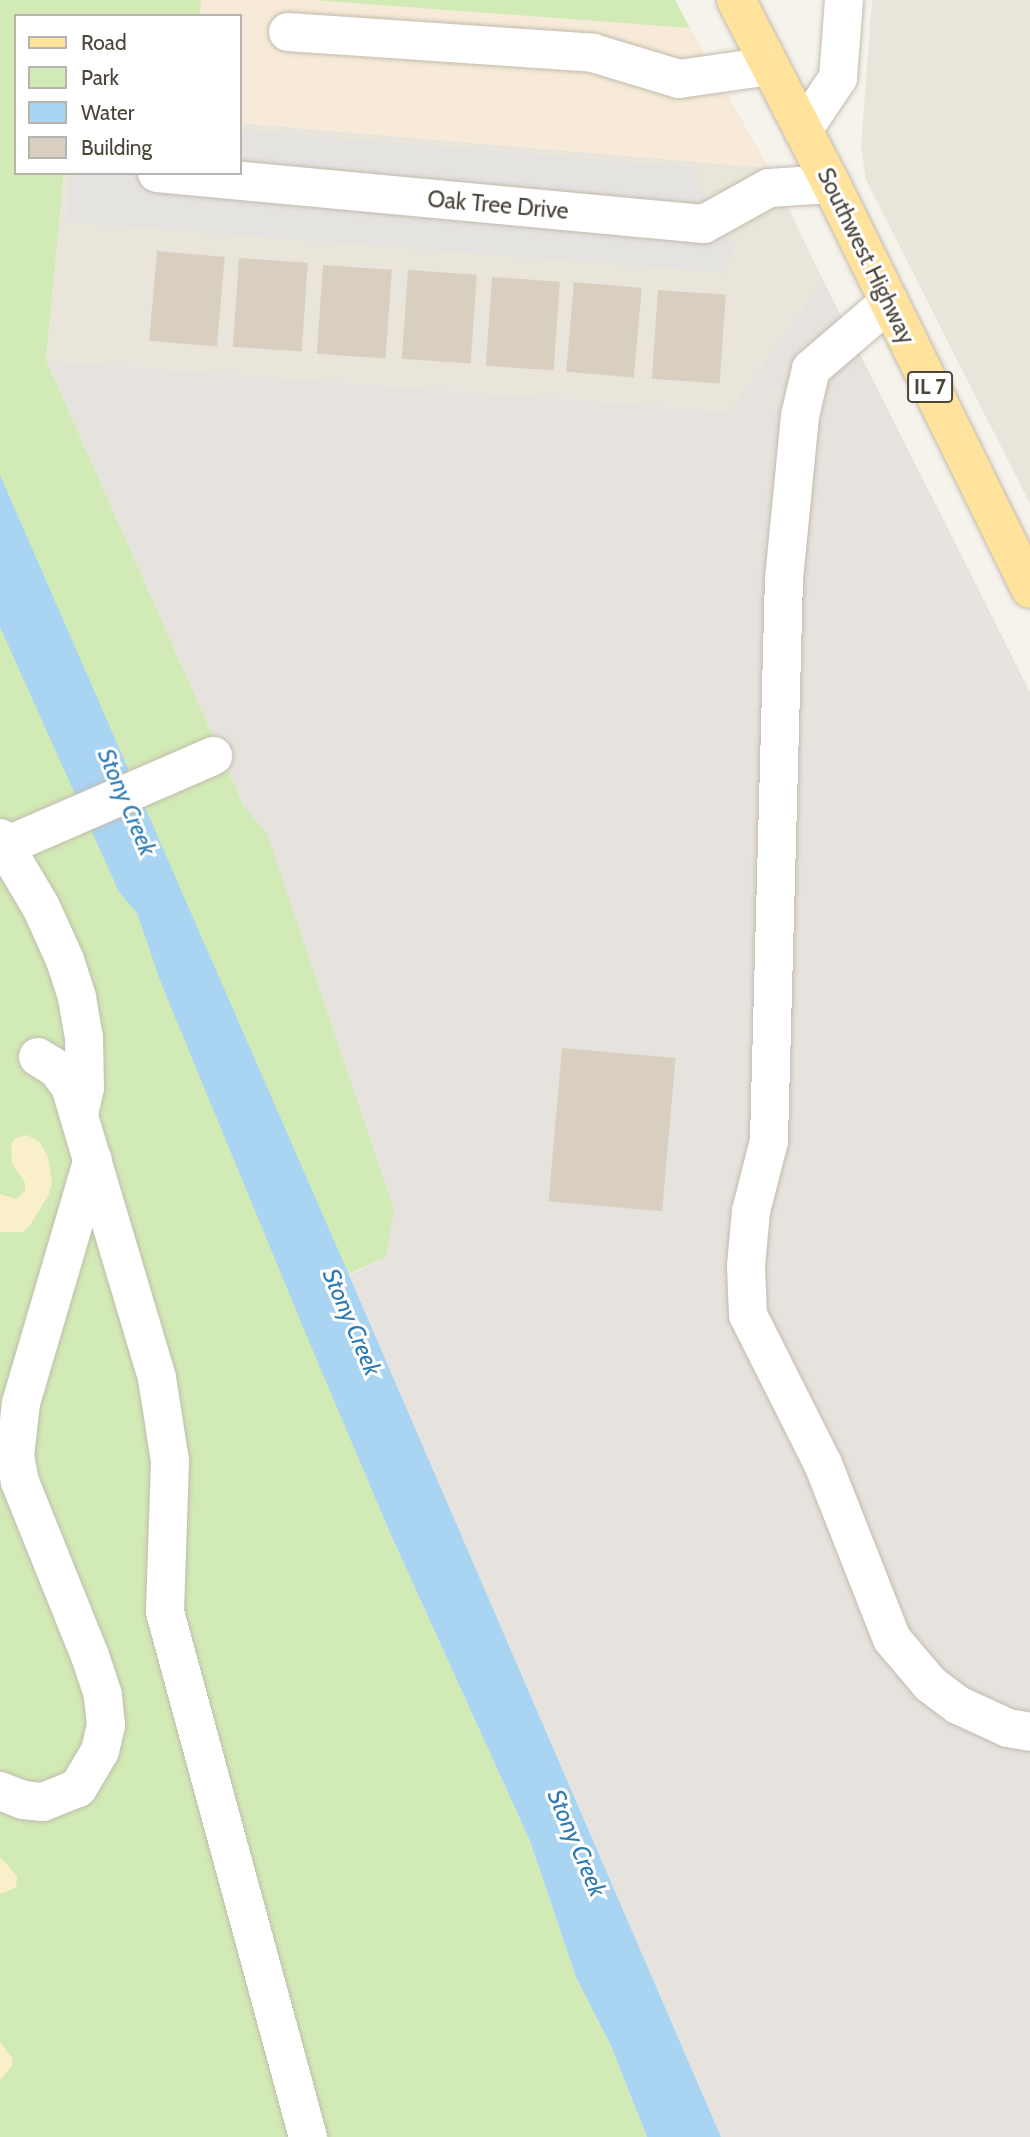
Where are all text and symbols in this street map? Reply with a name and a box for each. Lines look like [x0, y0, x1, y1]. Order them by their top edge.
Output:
legend [14, 14, 242, 175]
text: Road [81, 30, 127, 55]
text: Park [81, 65, 119, 90]
text: Water [81, 100, 134, 125]
text: Building [81, 135, 152, 160]
street label: Southwest Highway [811, 163, 921, 349]
street label: Oak Tree Drive [426, 185, 570, 225]
road number: IL 7 [906, 370, 954, 404]
water label: Stony Creek [92, 744, 162, 860]
water label: Stony Creek [317, 1264, 387, 1380]
water label: Stony Creek [542, 1785, 612, 1901]

